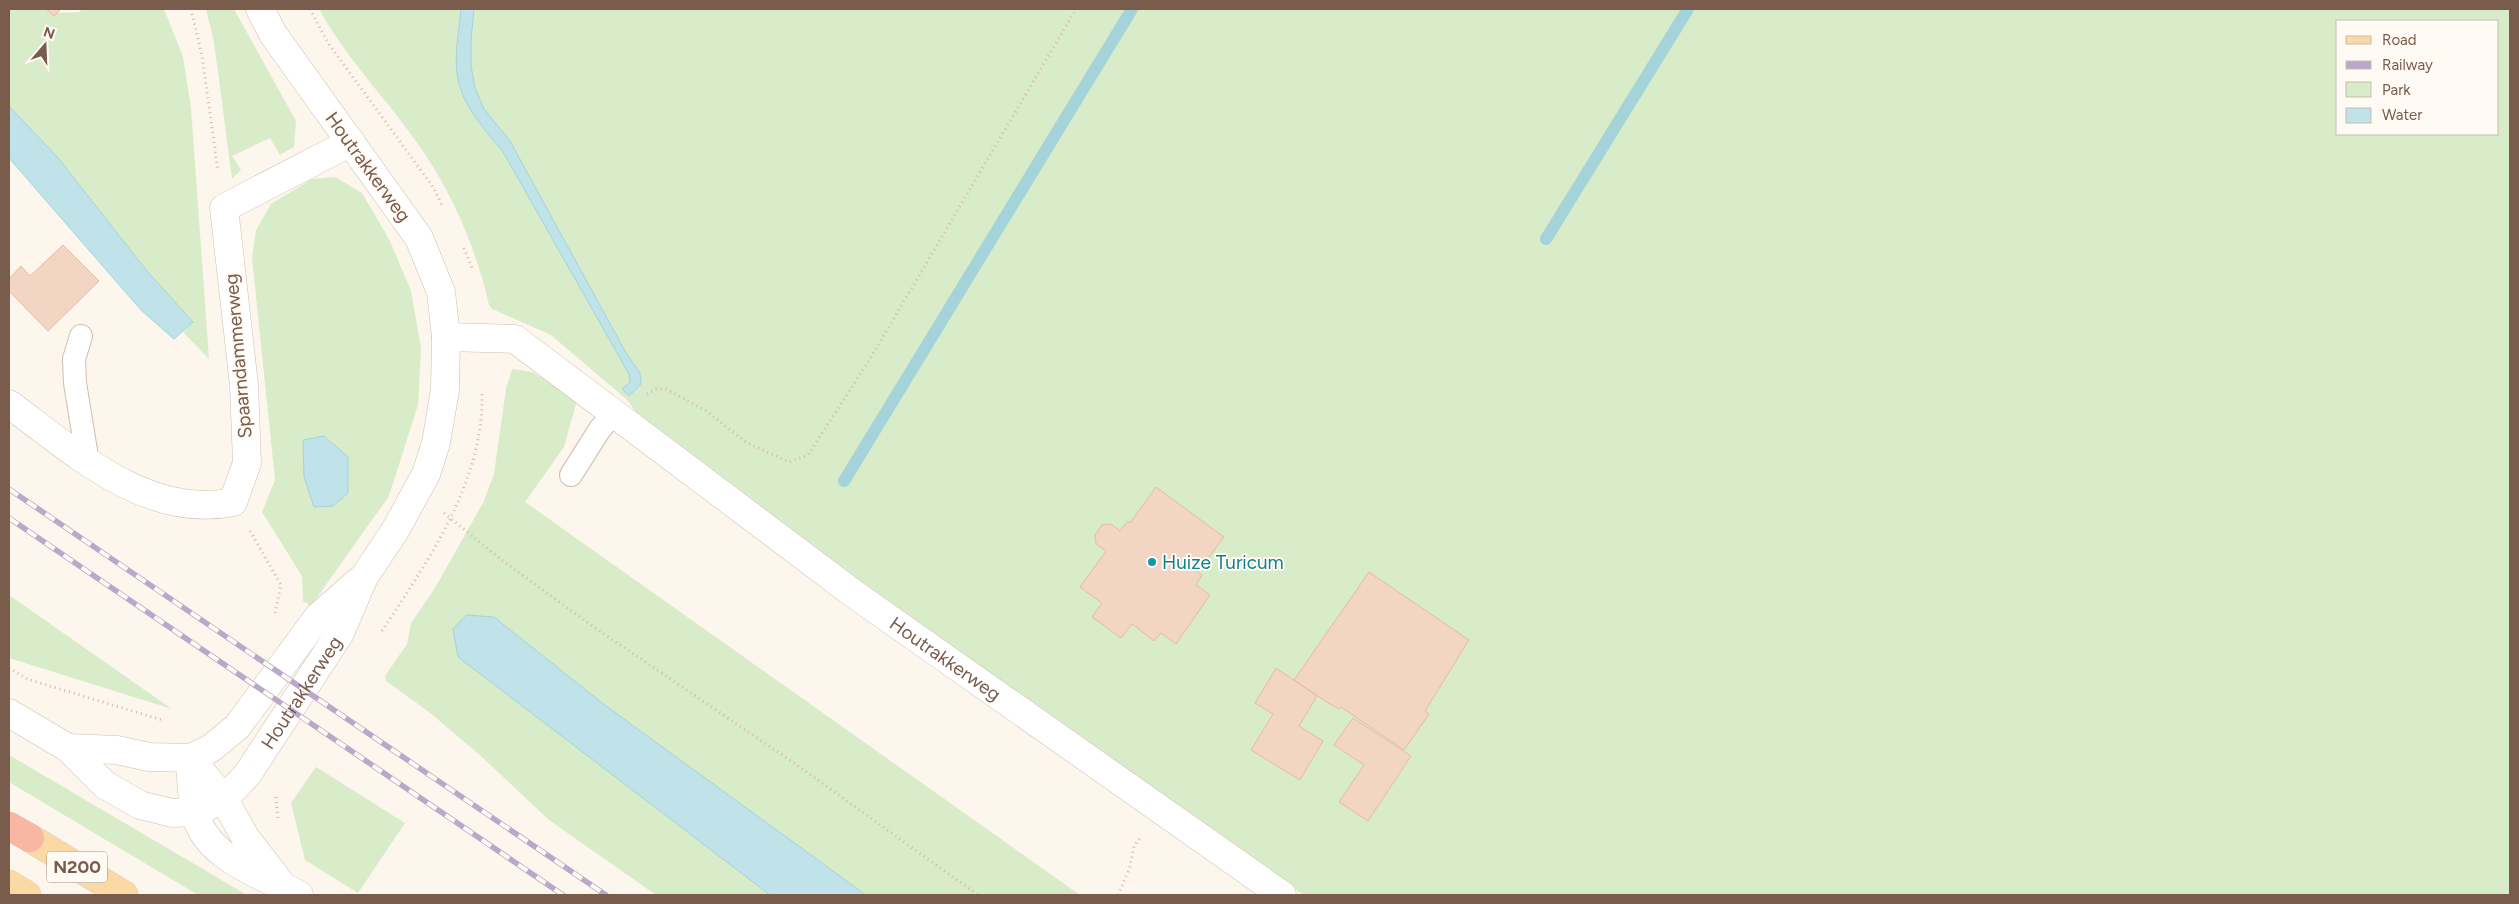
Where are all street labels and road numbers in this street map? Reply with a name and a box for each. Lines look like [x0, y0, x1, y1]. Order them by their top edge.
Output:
street label: Houtrakkerweg [320, 107, 416, 227]
street label: Spaarndammerweg [219, 273, 257, 439]
street label: Houtrakkerweg [885, 611, 1005, 705]
street label: Houtrakkerweg [256, 632, 346, 753]
road number: N200 [47, 852, 107, 882]

